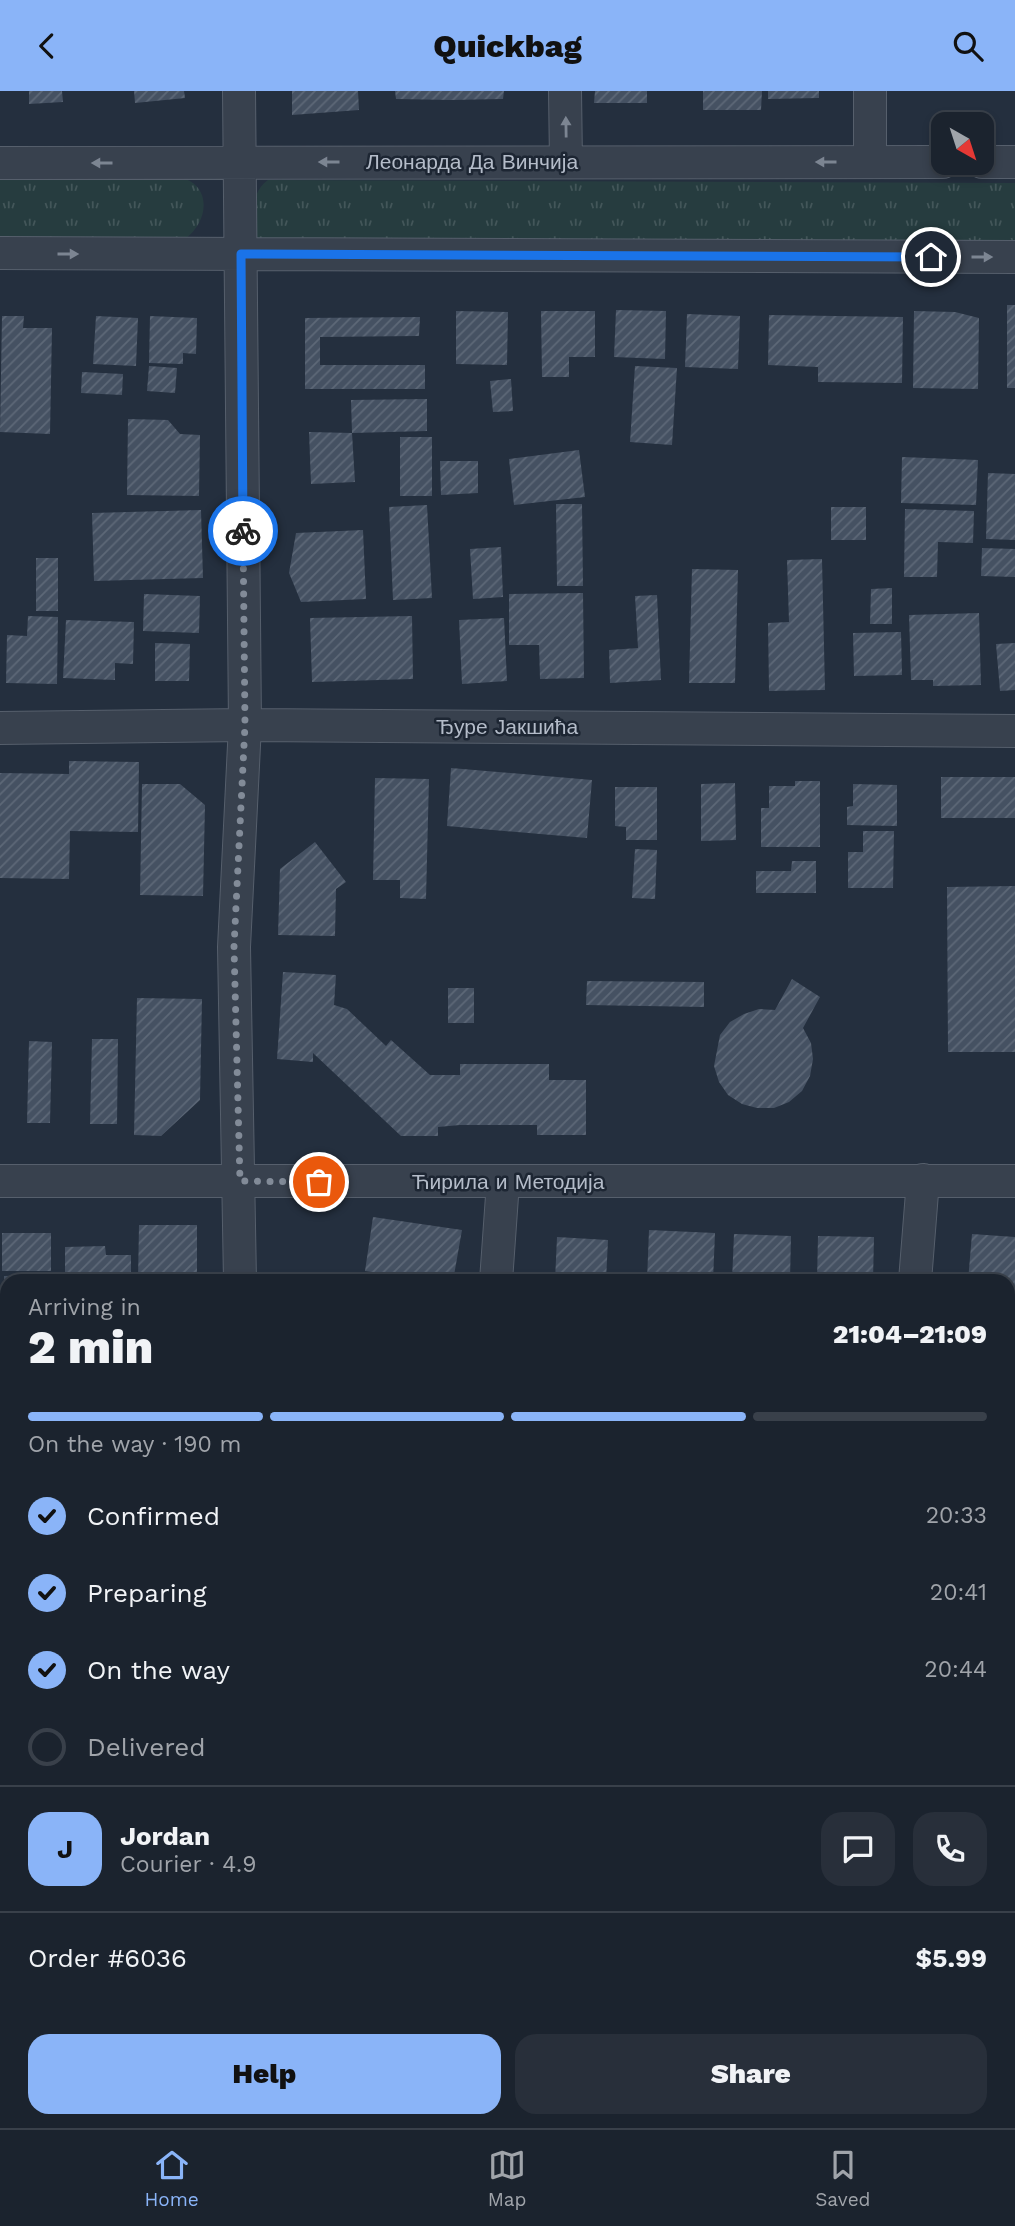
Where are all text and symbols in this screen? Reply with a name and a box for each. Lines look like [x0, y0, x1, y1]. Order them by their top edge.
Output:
icon: back [28, 27, 66, 65]
text: Quickbag [433, 27, 582, 65]
icon: search [949, 27, 987, 65]
north arrow [931, 112, 994, 175]
map controls [931, 112, 994, 175]
one-way arrow [560, 115, 571, 137]
street label: Леонарда Да Винчија [366, 149, 578, 174]
one-way arrow [318, 156, 340, 168]
one-way arrow [815, 156, 837, 168]
one-way arrow [90, 157, 112, 169]
pin [901, 227, 961, 287]
icon: home [912, 238, 950, 276]
one-way arrow [57, 248, 79, 260]
one-way arrow [971, 251, 993, 263]
courier [208, 496, 278, 566]
icon: bike [224, 512, 262, 550]
street label: Ђуре Јакшића [436, 714, 578, 739]
pin [289, 1152, 349, 1212]
icon: bag [300, 1163, 338, 1201]
street label: Ћирила и Методија [412, 1169, 605, 1194]
text: Arriving in [28, 1294, 141, 1321]
text: 21:04–21:09 [833, 1319, 987, 1349]
text: 2 min [28, 1320, 153, 1374]
text: On the way · 190 m [28, 1431, 241, 1458]
icon: check [28, 1497, 66, 1535]
text: Confirmed [87, 1501, 220, 1531]
text: 20:33 [926, 1502, 987, 1529]
icon: check [28, 1574, 66, 1612]
text: Preparing [87, 1578, 207, 1608]
text: 20:41 [930, 1579, 987, 1606]
icon: check [28, 1651, 66, 1689]
text: On the way [87, 1655, 230, 1685]
text: 20:44 [924, 1656, 987, 1683]
text: Delivered [87, 1732, 206, 1762]
button: chat [821, 1812, 895, 1886]
button: phone [913, 1812, 987, 1886]
text: Jordan [120, 1821, 210, 1851]
text: J [57, 1834, 73, 1864]
text: Courier · 4.9 [120, 1851, 256, 1878]
text: Order #6036 [28, 1943, 187, 1973]
text: $5.99 [916, 1943, 987, 1973]
button: Help [28, 2034, 501, 2114]
button: Share [515, 2034, 987, 2114]
tab: Home [144, 2146, 199, 2211]
tab: Map [488, 2146, 526, 2211]
tab: Saved [815, 2146, 871, 2211]

